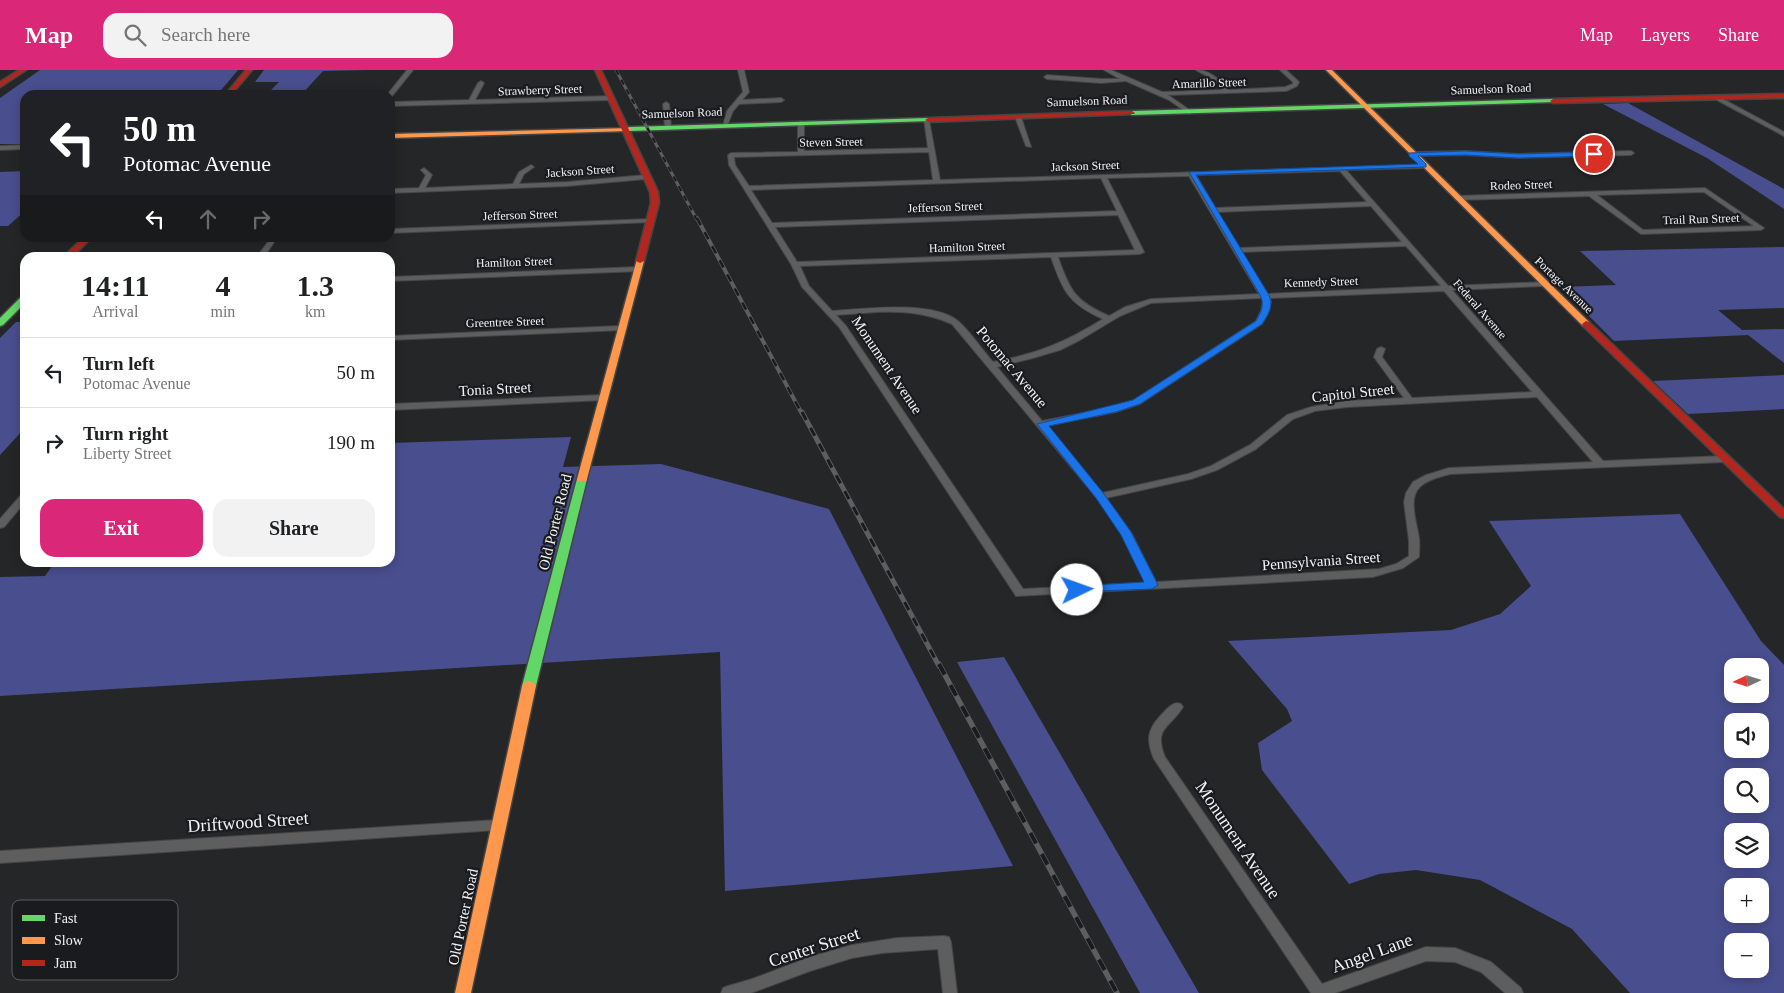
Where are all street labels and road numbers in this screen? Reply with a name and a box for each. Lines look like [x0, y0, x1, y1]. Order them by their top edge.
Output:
street label: Amarillo Street [1172, 75, 1247, 91]
street label: Samuelson Road [1450, 81, 1532, 97]
street label: Strawberry Street [498, 82, 583, 98]
street label: Samuelson Road [1046, 93, 1128, 109]
street label: Samuelson Road [641, 105, 723, 121]
street label: Steven Street [799, 134, 864, 150]
street label: Jackson Street [1050, 158, 1120, 174]
street label: Jackson Street [545, 162, 616, 180]
street label: Rodeo Street [1490, 177, 1553, 193]
street label: Jefferson Street [907, 199, 983, 215]
street label: Jefferson Street [482, 207, 558, 223]
street label: Trail Run Street [1662, 211, 1740, 227]
street label: Hamilton Street [929, 239, 1006, 255]
street label: Hamilton Street [476, 254, 553, 270]
street label: Portage Avenue [1532, 254, 1596, 316]
street label: Kennedy Street [1284, 274, 1359, 290]
street label: Federal Avenue [1450, 276, 1510, 342]
street label: Monument Avenue [848, 313, 926, 417]
street label: Greentree Street [466, 314, 545, 330]
street label: Potomac Avenue [973, 323, 1051, 411]
street label: Tonia Street [458, 379, 533, 399]
street label: Capitol Street [1311, 381, 1396, 405]
street label: Old Porter Road [535, 472, 575, 572]
street label: Pennsylvania Street [1261, 549, 1382, 573]
street label: Monument Avenue [1191, 778, 1285, 902]
street label: Driftwood Street [187, 808, 309, 836]
street label: Old Porter Road [445, 867, 481, 967]
street label: Center Street [766, 923, 862, 971]
street label: Angel Lane [1329, 929, 1415, 977]

